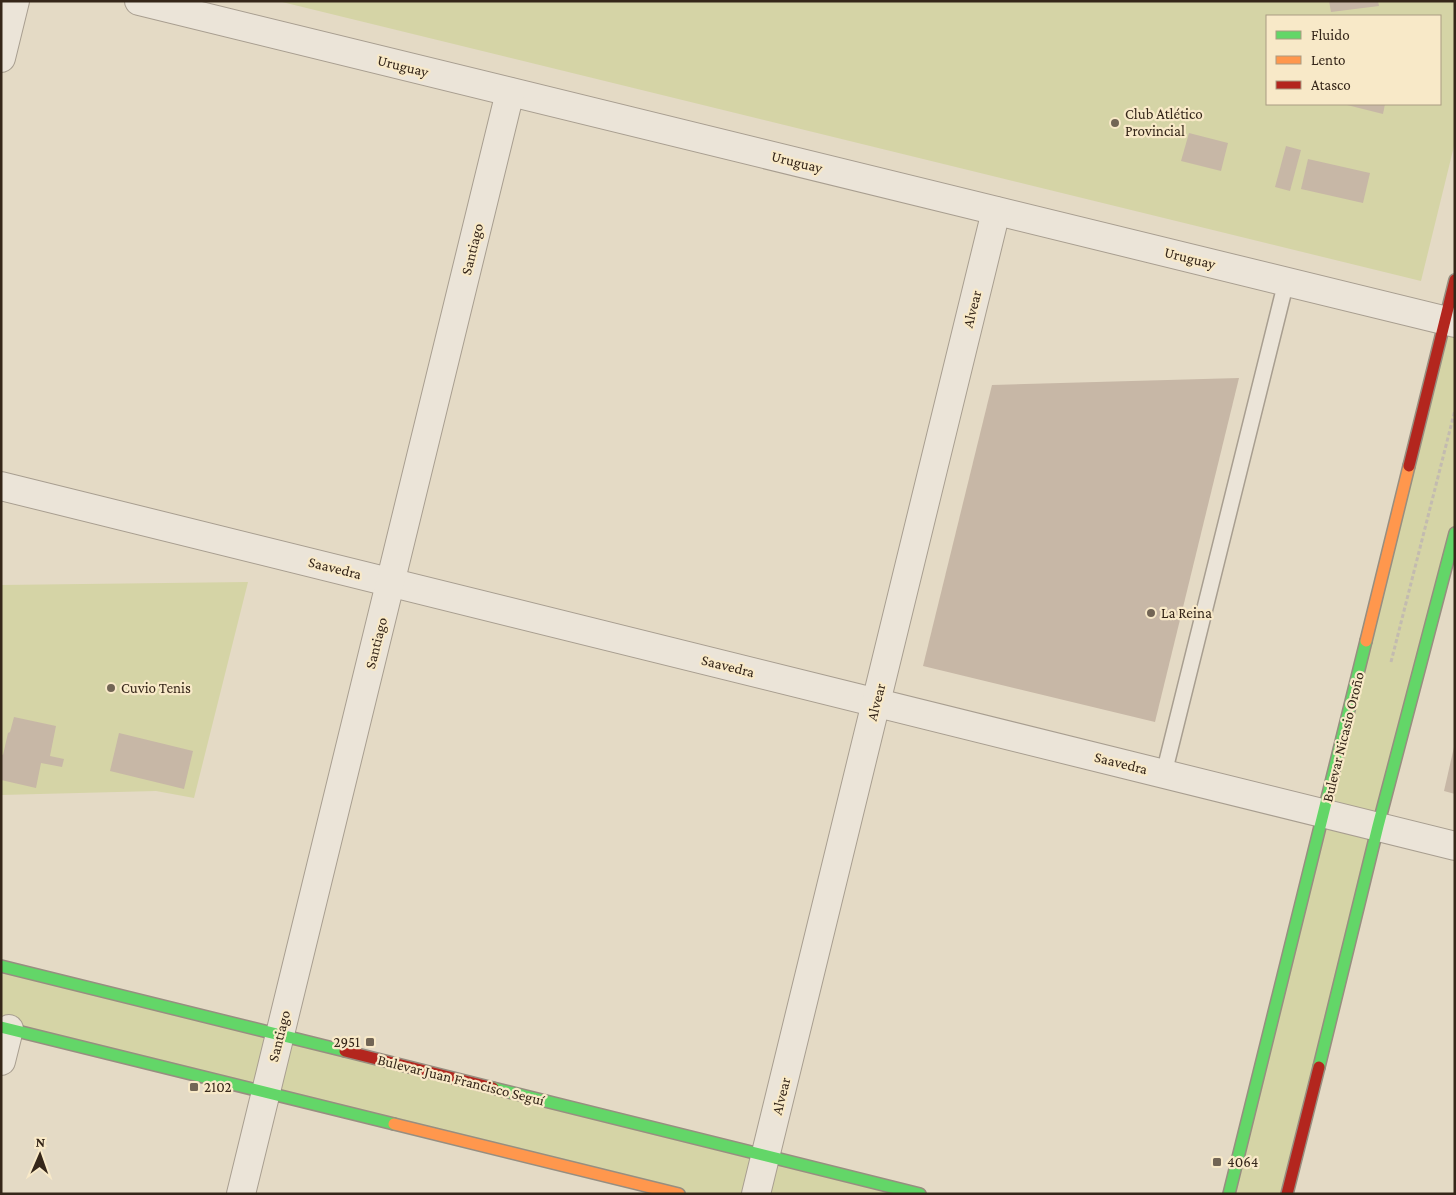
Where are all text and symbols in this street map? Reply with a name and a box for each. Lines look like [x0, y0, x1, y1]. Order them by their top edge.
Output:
legend [1266, 15, 1441, 105]
text: Fluido [1311, 27, 1350, 43]
street label: Uruguay [376, 52, 430, 81]
text: Lento [1311, 52, 1345, 68]
text: Atasco [1311, 77, 1351, 93]
place label: Club Atlético Provincial [1125, 106, 1203, 139]
marker: Club Atlético Provincial [1109, 117, 1121, 129]
street label: Uruguay [770, 148, 824, 177]
street label: Santiago [458, 222, 487, 277]
street label: Uruguay [1163, 244, 1217, 273]
street label: Alvear [960, 288, 985, 329]
street label: Saavedra [307, 554, 363, 582]
place label: La Reina [1161, 605, 1212, 621]
marker: La Reina [1145, 607, 1157, 619]
street label: Santiago [362, 616, 391, 671]
street label: Saavedra [700, 652, 756, 680]
street label: Bulevar Nicasio Oroño [1319, 670, 1367, 804]
place label: Cuvio Tenis [121, 680, 191, 696]
street label: Alvear [864, 681, 889, 722]
marker: Cuvio Tenis [105, 682, 117, 694]
street label: Saavedra [1093, 749, 1149, 777]
street label: Santiago [265, 1009, 294, 1064]
place label: 2951 [333, 1034, 360, 1050]
marker: 2951 [364, 1036, 376, 1048]
street label: Bulevar Juan Francisco Seguí [376, 1052, 547, 1110]
street label: Alvear [769, 1075, 794, 1116]
place label: 2102 [204, 1079, 232, 1095]
marker: 2102 [188, 1081, 200, 1093]
north arrow [15, 1130, 65, 1180]
text: N [35, 1134, 46, 1150]
place label: 4064 [1227, 1154, 1258, 1170]
marker: 4064 [1211, 1156, 1223, 1168]

